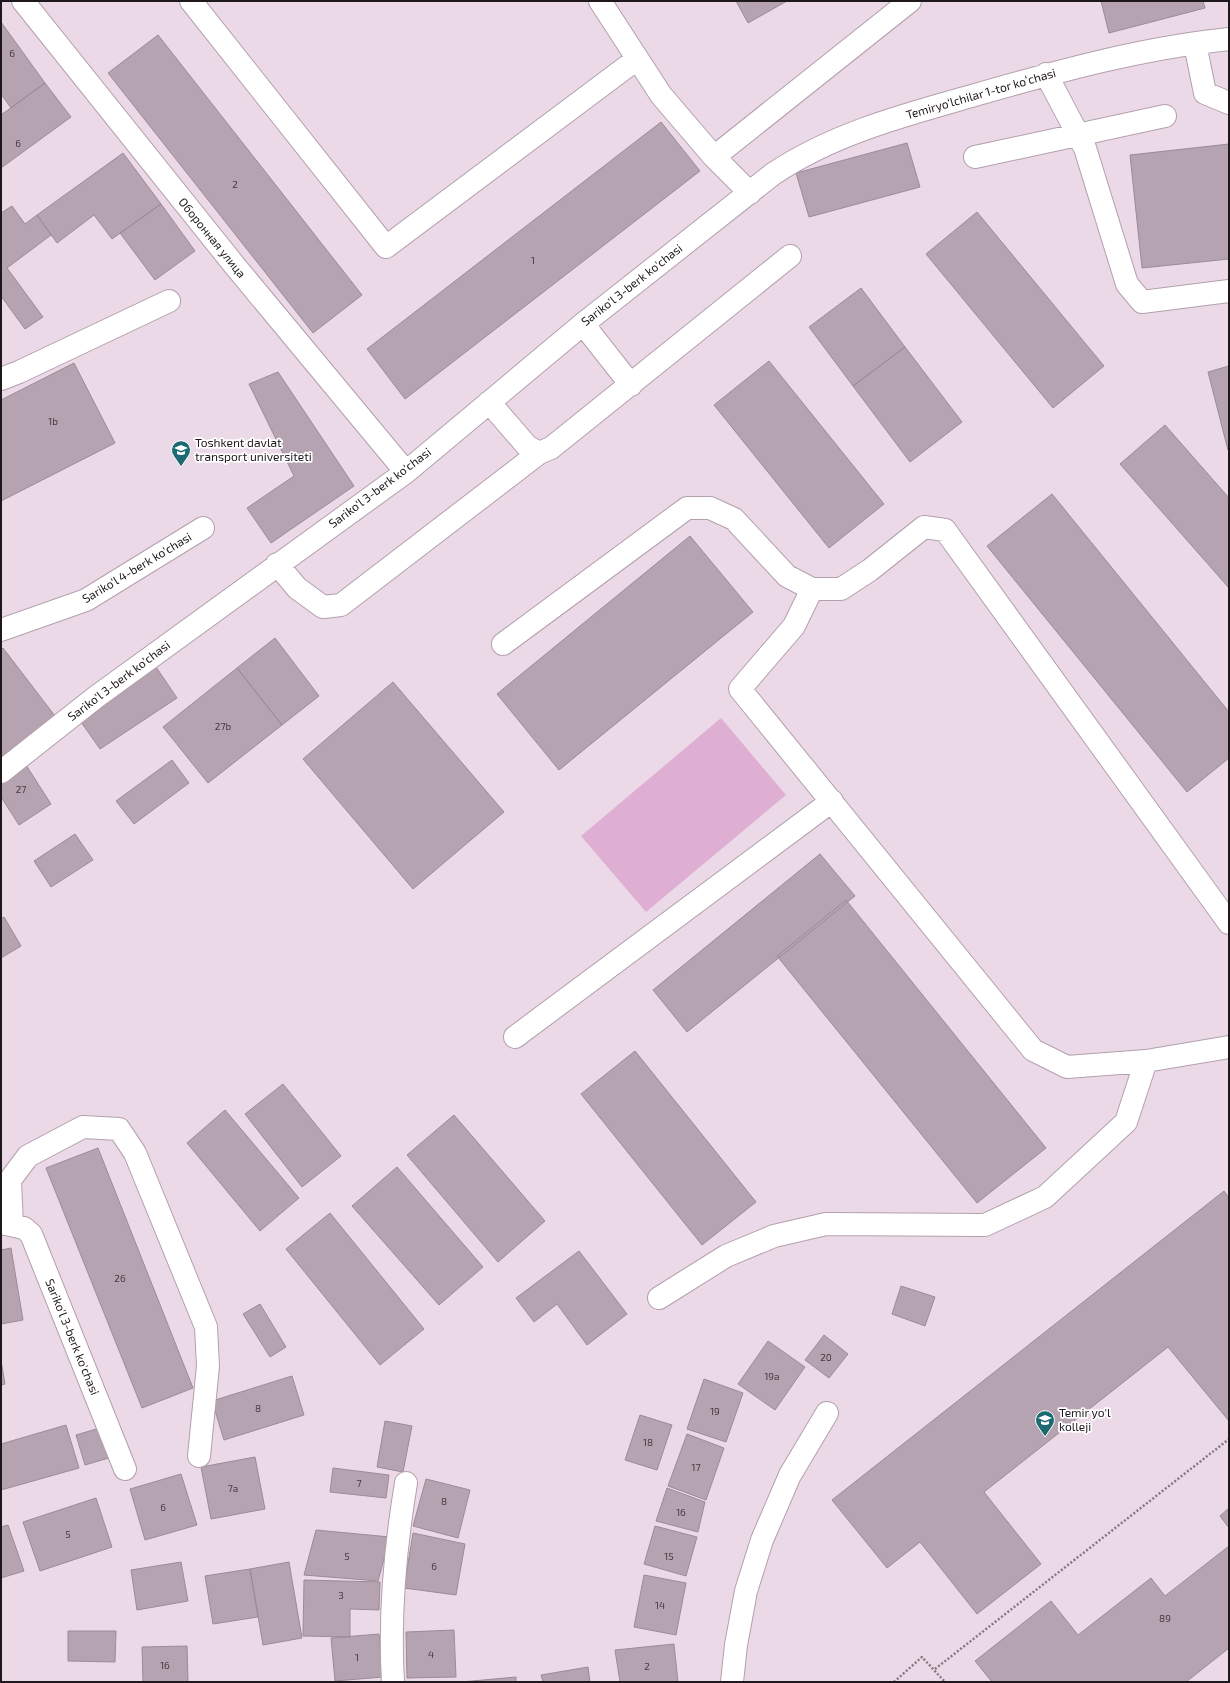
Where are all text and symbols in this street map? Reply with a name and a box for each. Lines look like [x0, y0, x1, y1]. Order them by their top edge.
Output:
house number: 6 [9, 47, 15, 59]
street label: Temiryo‘lchilar 1-tor koʻchasi [904, 65, 1057, 121]
house number: 6 [15, 137, 21, 149]
house number: 2 [232, 178, 238, 190]
street label: Оборонная улица [175, 195, 249, 281]
street label: Sariko'l 3-berk ko'chasi [578, 240, 685, 328]
house number: 1 [531, 254, 535, 266]
house number: 1b [48, 415, 58, 427]
place label: Toshkent davlat transport universiteti [195, 435, 312, 463]
school or university icon: Toshkent davlat transport universiteti [170, 439, 192, 467]
street label: Sariko'l 3-berk ko'chasi [326, 444, 433, 530]
street label: Sariko'l 4-berk ko'chasi [79, 529, 194, 605]
street label: Sariko'l 3-berk ko'chasi [65, 637, 172, 723]
house number: 27b [215, 720, 232, 732]
house number: 27 [16, 783, 26, 795]
house number: 26 [114, 1272, 126, 1284]
street label: Sariko'l 3-berk ko'chasi [43, 1276, 103, 1397]
house number: 20 [820, 1351, 832, 1363]
house number: 19a [764, 1370, 780, 1382]
house number: 8 [255, 1402, 261, 1414]
house number: 19 [710, 1405, 720, 1417]
place label: Temir yo'l kolleji [1059, 1405, 1111, 1434]
school or university icon: Temir yo'l kolleji [1034, 1409, 1056, 1437]
house number: 18 [643, 1436, 653, 1448]
house number: 17 [691, 1461, 701, 1473]
house number: 7 [356, 1477, 362, 1489]
house number: 7a [228, 1482, 238, 1494]
house number: 8 [441, 1495, 447, 1507]
house number: 6 [160, 1501, 166, 1513]
house number: 16 [676, 1506, 686, 1518]
house number: 5 [65, 1528, 71, 1540]
house number: 5 [344, 1550, 350, 1562]
house number: 15 [664, 1550, 674, 1562]
house number: 6 [431, 1560, 437, 1572]
house number: 3 [338, 1589, 344, 1601]
house number: 14 [655, 1599, 665, 1611]
house number: 89 [1159, 1612, 1171, 1624]
house number: 4 [428, 1648, 434, 1660]
house number: 1 [355, 1651, 359, 1663]
house number: 16 [160, 1659, 170, 1671]
house number: 2 [644, 1660, 650, 1672]

